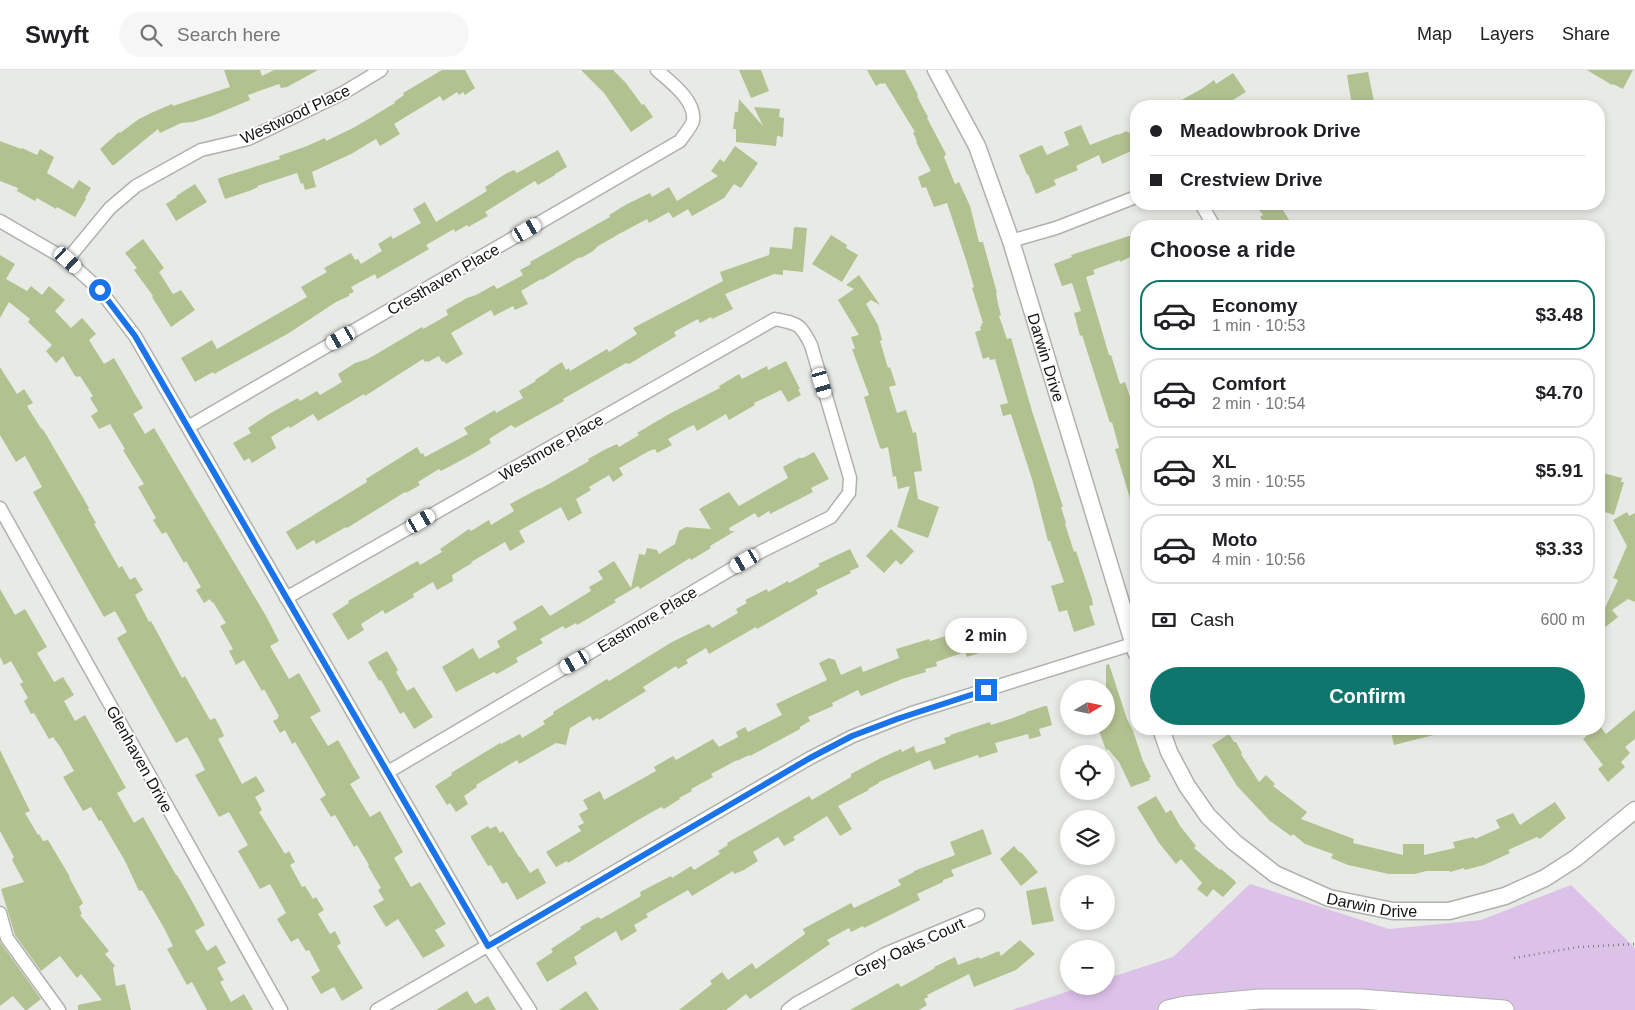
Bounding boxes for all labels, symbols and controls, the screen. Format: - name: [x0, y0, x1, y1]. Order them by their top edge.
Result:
- search box: [119, 12, 469, 57]
- text: Swyft: [25, 21, 89, 48]
- icon: search: [137, 21, 165, 49]
- text: Search here: [177, 24, 281, 45]
- text: Map: [1417, 24, 1452, 44]
- text: Layers: [1480, 24, 1534, 44]
- text: Share: [1562, 24, 1610, 44]
- street label: Westwood Place: [238, 82, 353, 147]
- text: Meadowbrook Drive: [1180, 120, 1361, 141]
- text: Crestview Drive: [1180, 169, 1323, 190]
- car: [510, 216, 543, 244]
- text: Choose a ride: [1150, 237, 1295, 262]
- street label: Cresthaven Place: [384, 240, 502, 318]
- car: [51, 244, 84, 276]
- route start: [89, 279, 111, 301]
- icon: car: [1152, 293, 1197, 338]
- text: Economy: [1212, 295, 1298, 316]
- text: $3.48: [1535, 304, 1583, 325]
- street label: Darwin Drive: [1024, 311, 1067, 404]
- text: 1 min · 10:53: [1212, 317, 1305, 334]
- car: [324, 324, 357, 352]
- car: [810, 367, 833, 399]
- icon: car: [1152, 371, 1197, 416]
- text: Comfort: [1212, 373, 1286, 394]
- text: $4.70: [1535, 382, 1583, 403]
- text: 2 min · 10:54: [1212, 395, 1305, 412]
- street label: Westmore Place: [496, 411, 606, 484]
- icon: car: [1152, 449, 1197, 494]
- text: XL: [1212, 451, 1236, 472]
- text: $5.91: [1535, 460, 1583, 481]
- text: 3 min · 10:55: [1212, 473, 1305, 490]
- car: [404, 507, 437, 535]
- icon: car: [1152, 527, 1197, 572]
- text: Moto: [1212, 529, 1257, 550]
- text: $3.33: [1535, 538, 1583, 559]
- car: [728, 547, 761, 575]
- text: 4 min · 10:56: [1212, 551, 1305, 568]
- street label: Eastmore Place: [594, 583, 700, 656]
- icon: cash: [1150, 606, 1178, 634]
- text: Cash: [1190, 609, 1234, 630]
- text: 600 m: [1541, 611, 1585, 628]
- callout: 2 min: [945, 618, 1027, 652]
- text: 2 min: [965, 627, 1007, 644]
- car: [558, 648, 591, 676]
- button: Confirm: [1150, 667, 1585, 725]
- route end: [975, 679, 997, 701]
- north arrow: [1060, 680, 1115, 735]
- map controls: [1060, 680, 1115, 995]
- street label: Glenhaven Drive: [103, 703, 176, 816]
- button: locate: [1060, 745, 1115, 800]
- button: layers: [1060, 810, 1115, 865]
- button: +: [1060, 875, 1115, 930]
- street label: Darwin Drive: [1325, 890, 1417, 920]
- street label: Grey Oaks Court: [851, 914, 968, 981]
- button: −: [1060, 940, 1115, 995]

